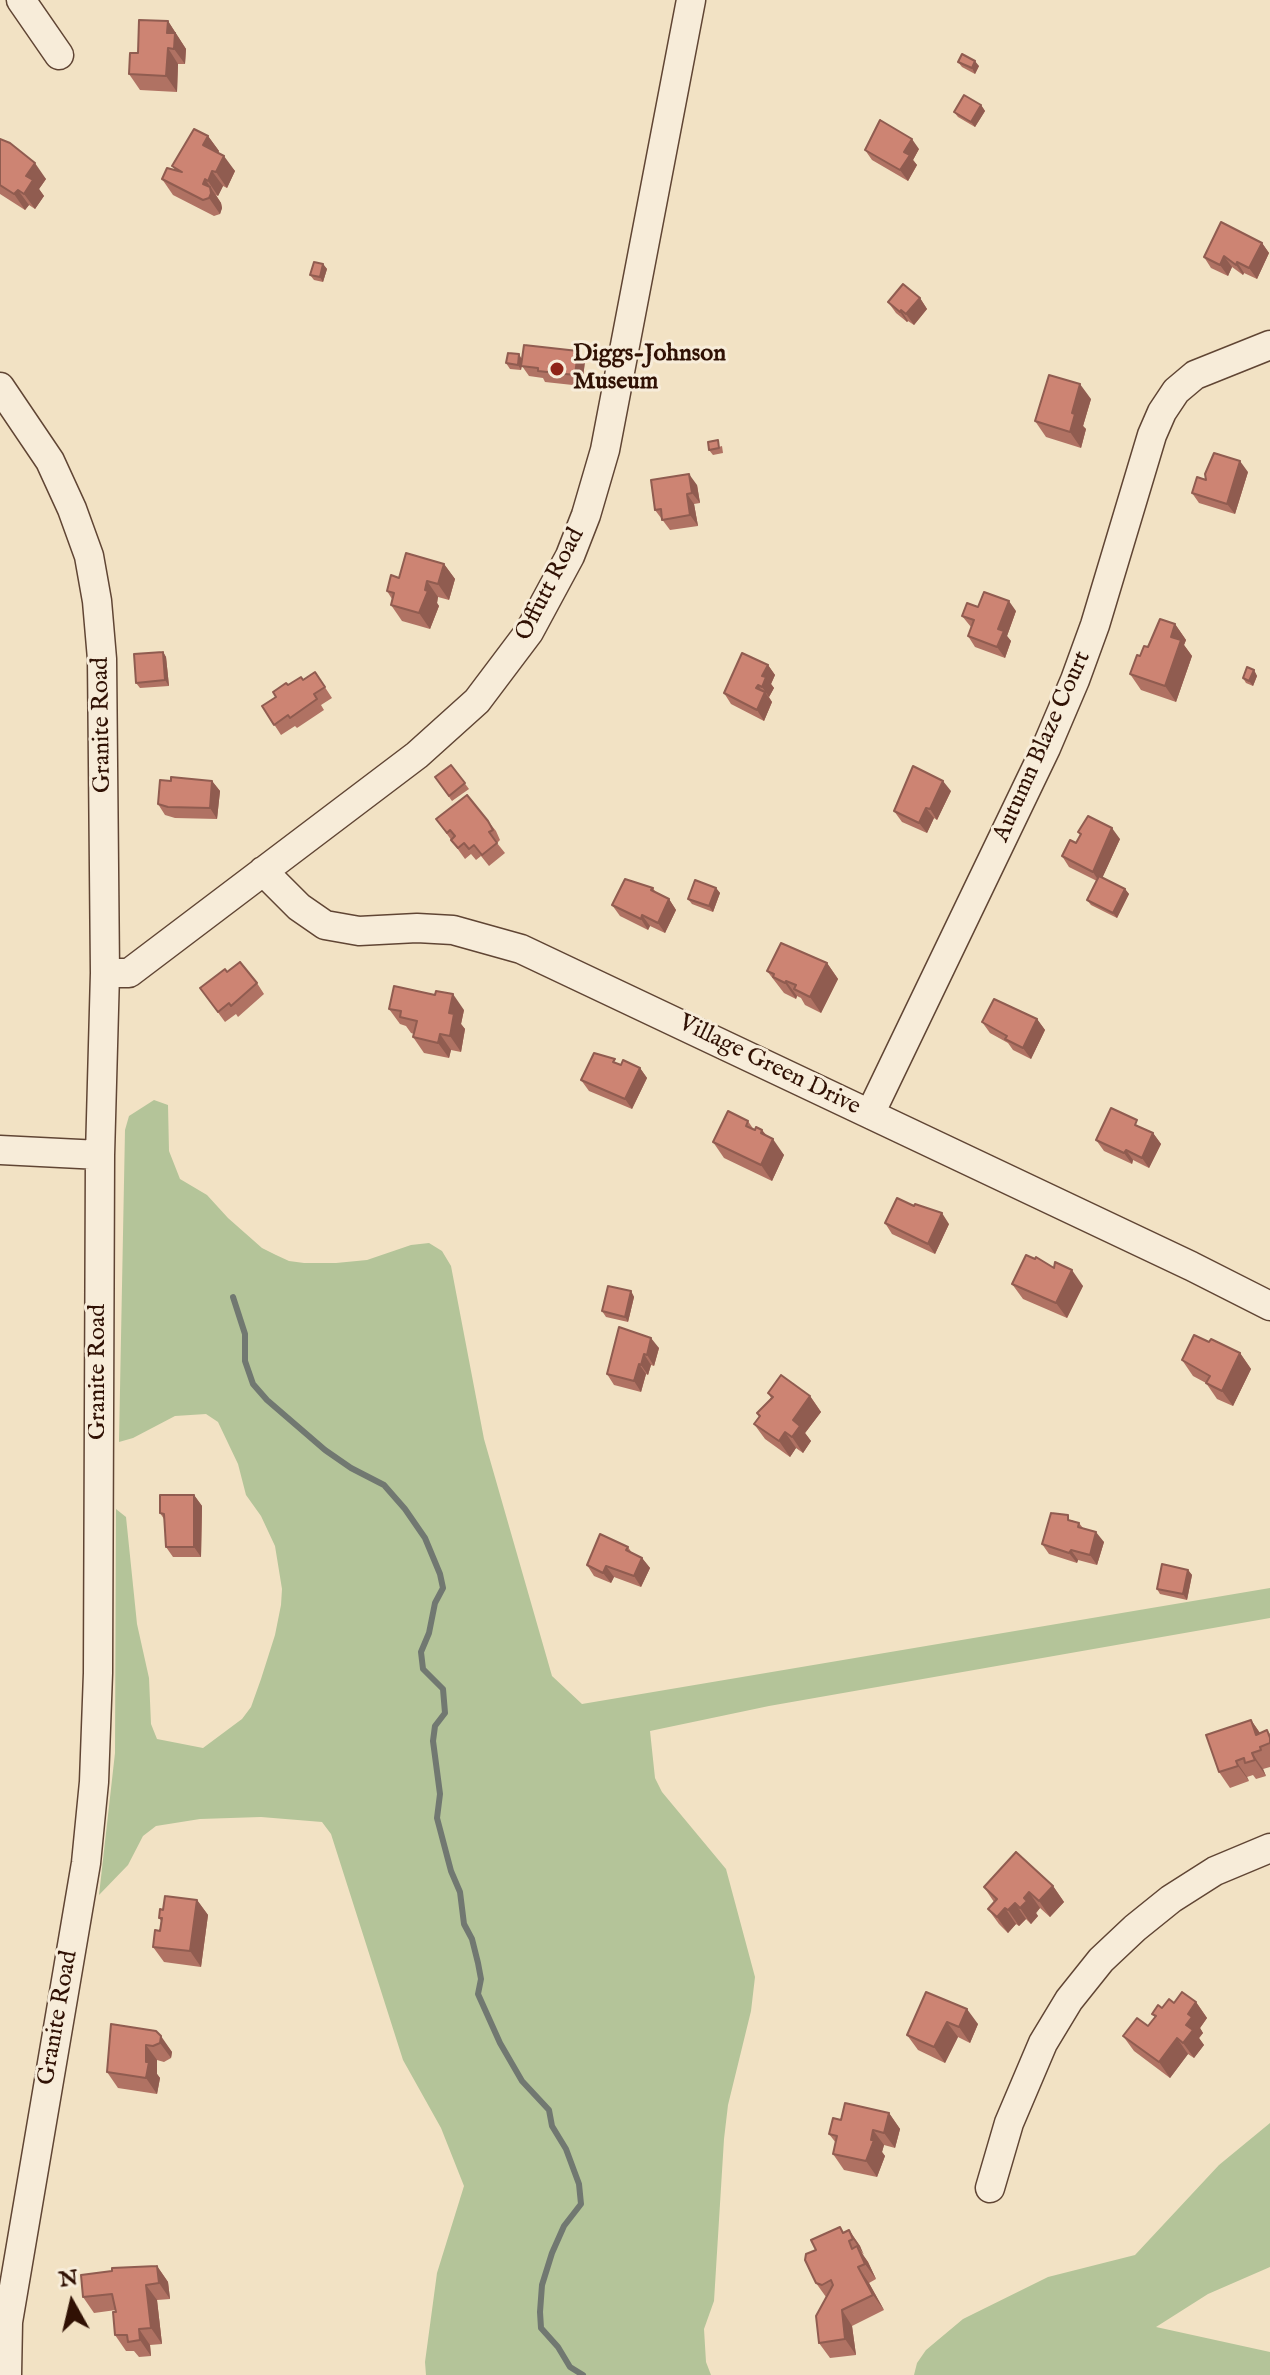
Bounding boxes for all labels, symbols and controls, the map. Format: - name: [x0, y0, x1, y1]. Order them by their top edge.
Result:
- place label: Diggs-Johnson Museum: [573, 341, 726, 397]
- marker: Diggs-Johnson Museum: [548, 360, 566, 378]
- street label: Offutt Road: [510, 524, 592, 646]
- street label: Autumn Blaze Court: [988, 647, 1098, 847]
- street label: Granite Road: [87, 657, 119, 793]
- street label: Village Green Drive: [673, 1009, 865, 1123]
- street label: Granite Road: [85, 1304, 113, 1440]
- street label: Granite Road: [33, 1948, 85, 2088]
- north arrow: [32, 2263, 112, 2343]
- text: N: [57, 2264, 80, 2294]

